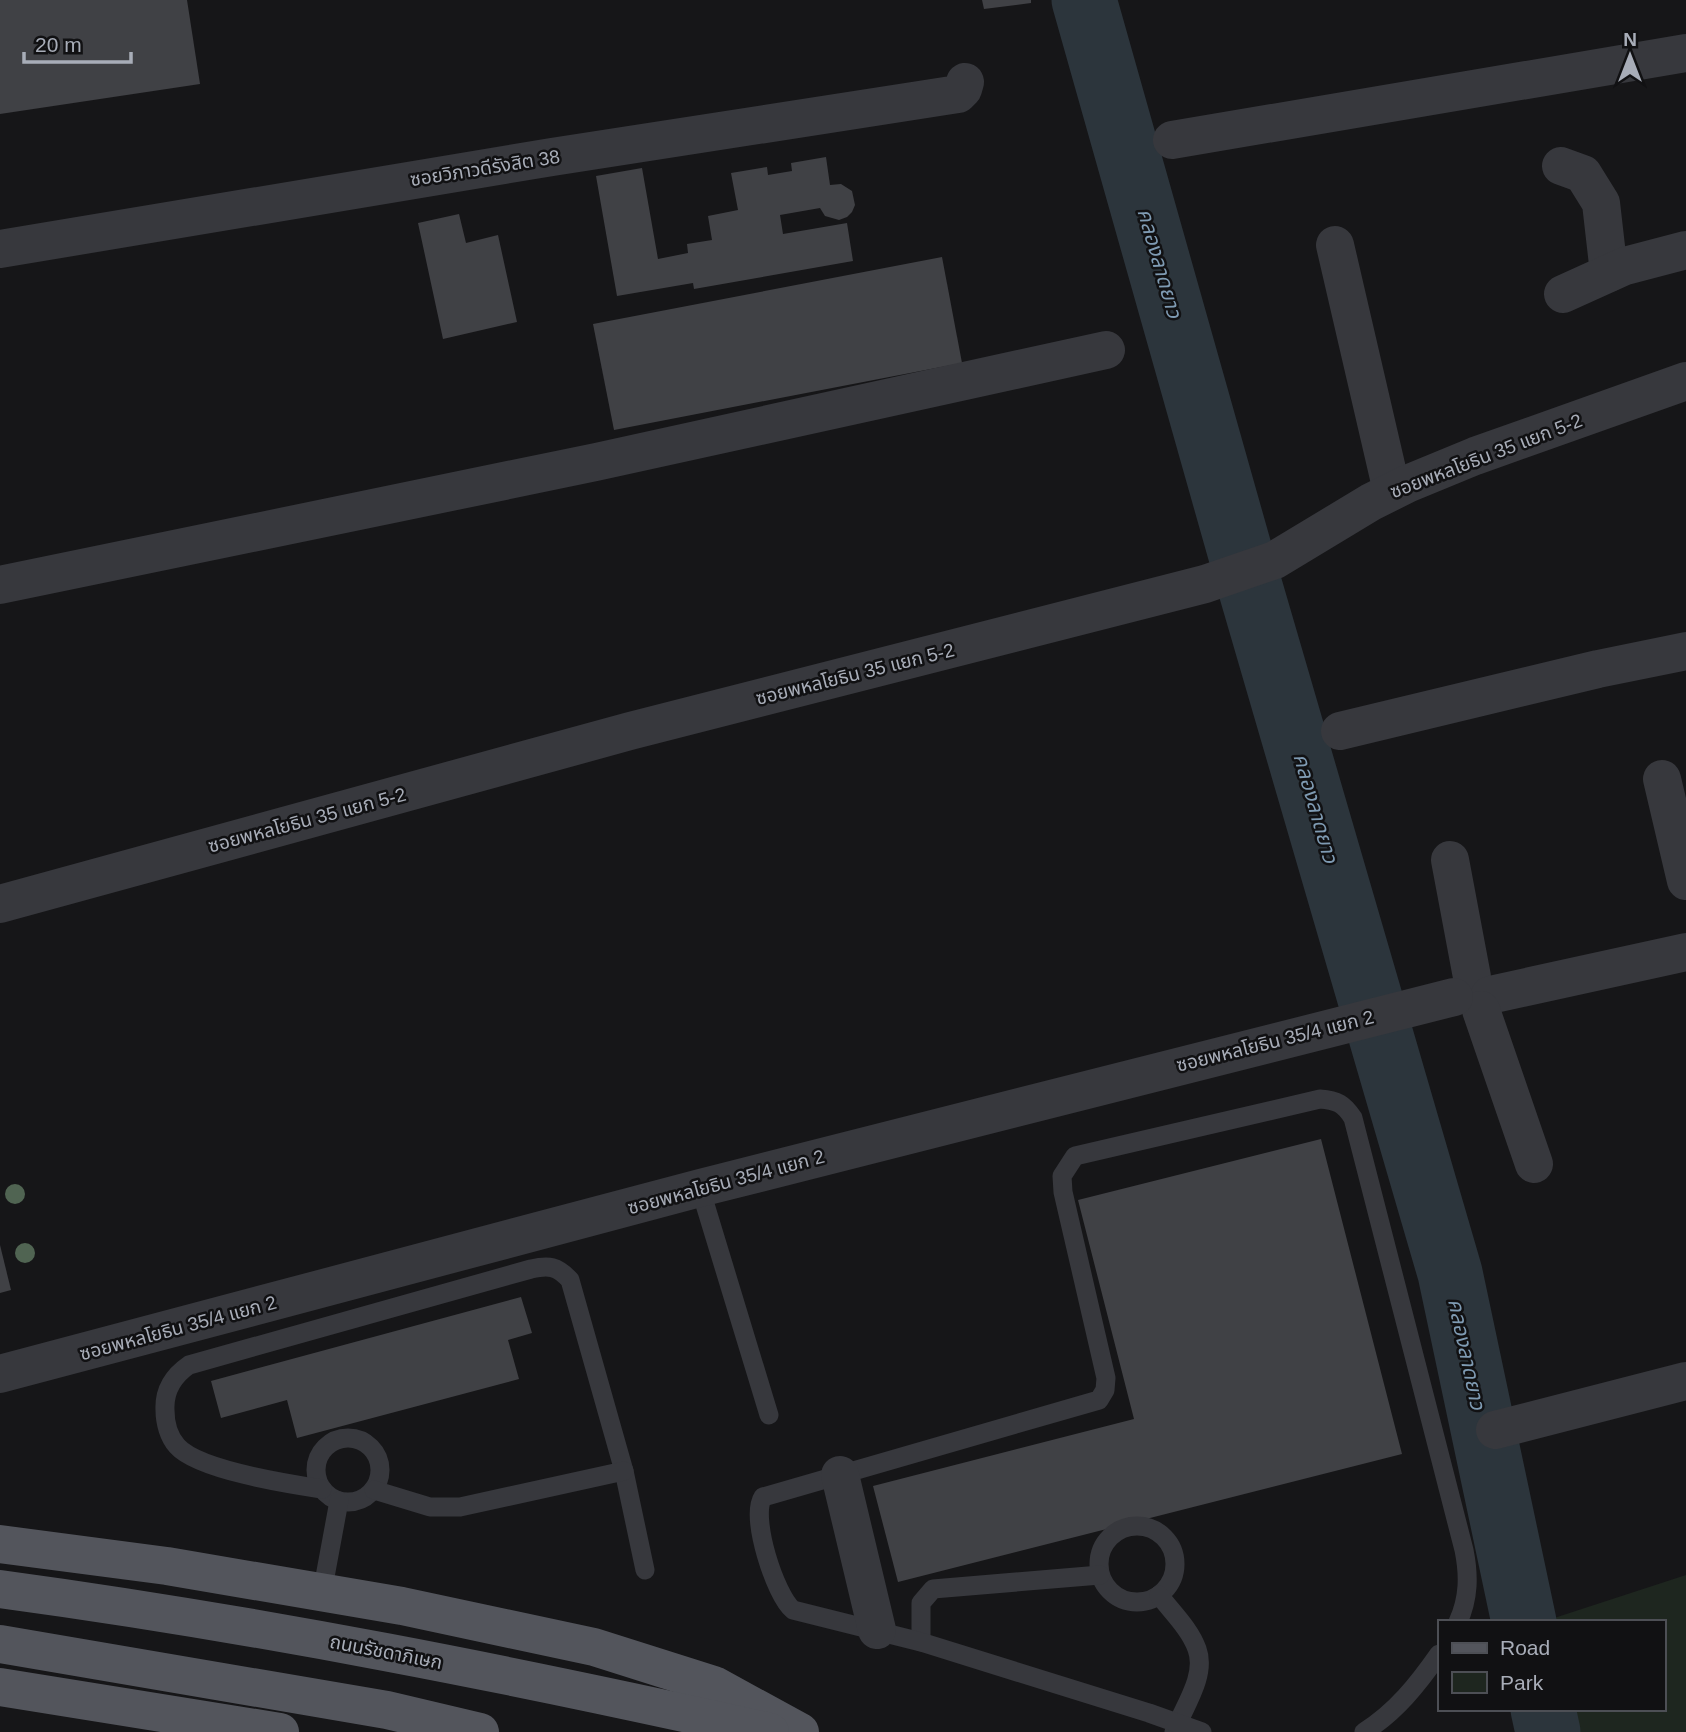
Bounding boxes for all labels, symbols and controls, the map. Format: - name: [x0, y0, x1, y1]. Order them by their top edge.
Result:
- scale bar: [24, 21, 131, 65]
- north arrow: [1595, 21, 1665, 91]
- text: N: [1623, 29, 1637, 50]
- text: 20 m: [35, 33, 82, 56]
- street label: ซอยวิภาวดีรังสิต 38: [409, 146, 561, 190]
- water label: คลองลาดยาว: [1133, 206, 1187, 321]
- street label: ซอยพหลโยธิน 35 แยก 5-2: [1387, 410, 1585, 502]
- street label: ซอยพหลโยธิน 35 แยก 5-2: [754, 639, 956, 709]
- water label: คลองลาดยาว: [1289, 751, 1343, 866]
- street label: ซอยพหลโยธิน 35 แยก 5-2: [206, 783, 408, 857]
- street label: ซอยพหลโยธิน 35/4 แยก 2: [1174, 1006, 1376, 1076]
- street label: ซอยพหลโยธิน 35/4 แยก 2: [625, 1146, 827, 1218]
- street label: ซอยพหลโยธิน 35/4 แยก 2: [77, 1292, 279, 1364]
- water label: คลองลาดยาว: [1444, 1296, 1490, 1412]
- legend: [1438, 1620, 1665, 1711]
- street label: ถนนรัชดาภิเษก: [328, 1631, 444, 1673]
- text: Road: [1500, 1636, 1550, 1659]
- text: Park: [1500, 1671, 1544, 1694]

